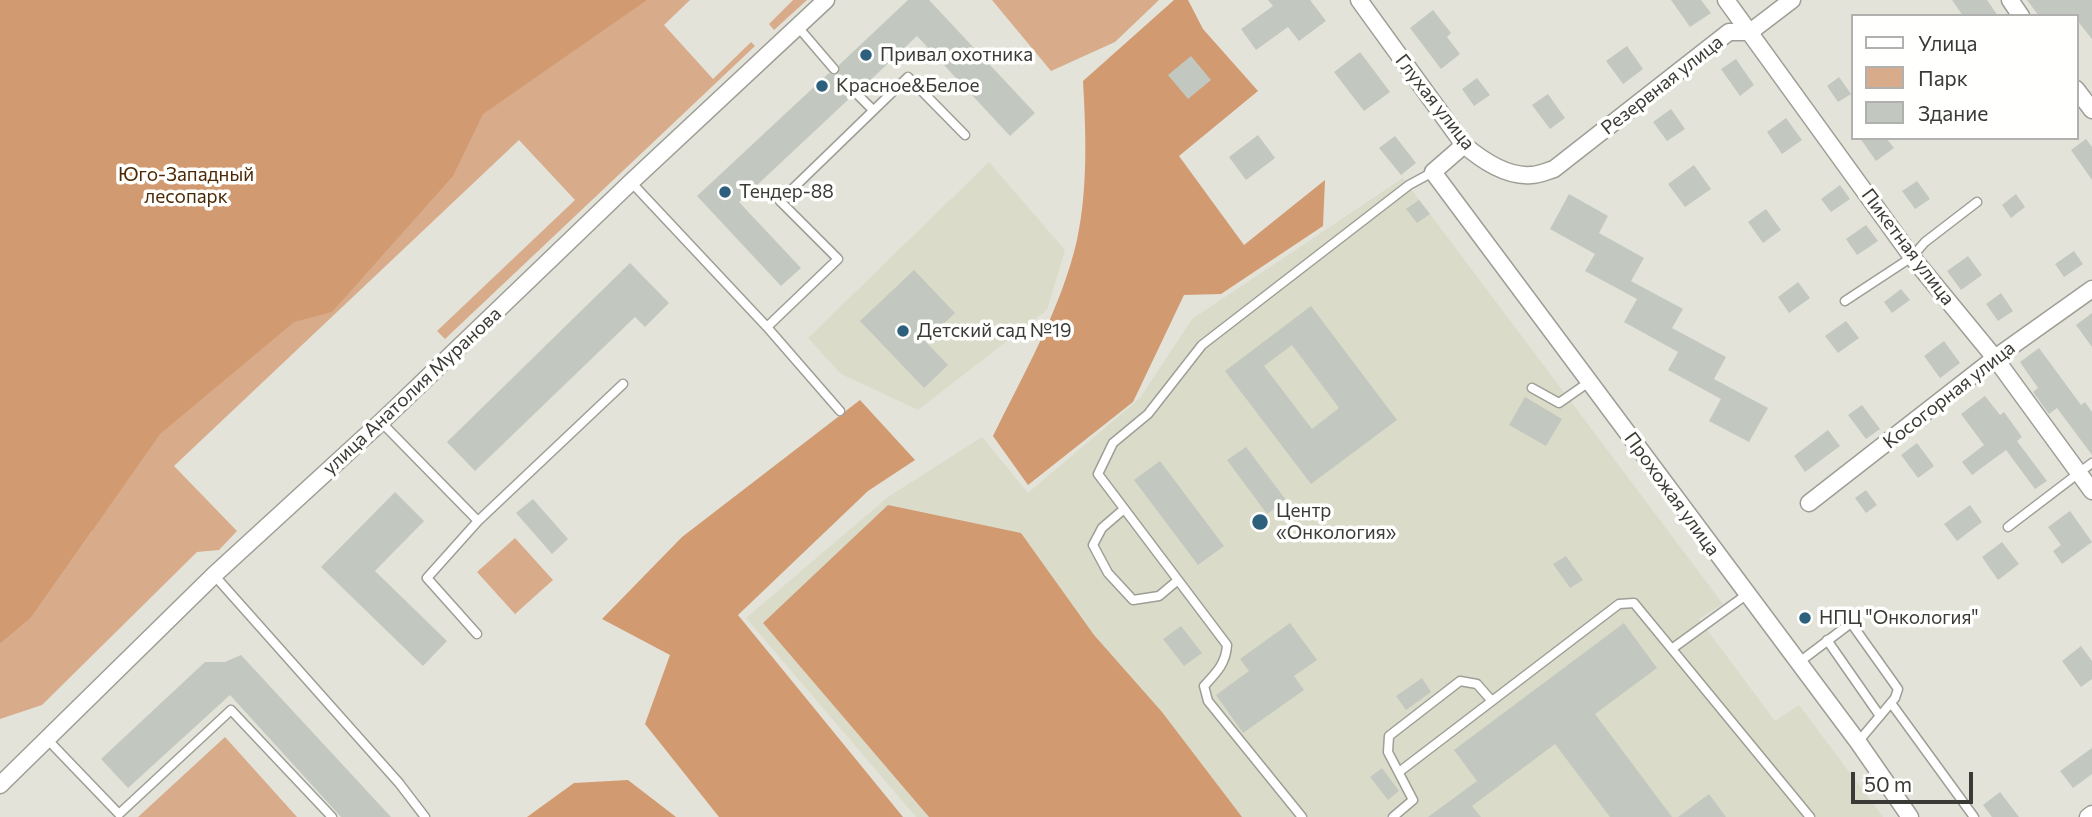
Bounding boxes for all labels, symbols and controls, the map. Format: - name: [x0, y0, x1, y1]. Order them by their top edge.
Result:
- legend: [1850, 14, 2078, 140]
- street label: Резервная улица: [1597, 30, 1727, 140]
- text: Улица: [1918, 30, 1977, 55]
- place label: Привал охотника: [880, 44, 1033, 66]
- marker: Привал охотника: [858, 47, 874, 63]
- street label: Глухая улица: [1391, 50, 1479, 154]
- text: Парк: [1918, 65, 1968, 90]
- place label: Красное&Белое: [836, 75, 980, 97]
- marker: Красное&Белое: [814, 78, 830, 94]
- text: Здание: [1918, 100, 1988, 125]
- park label: Юго-Западный лесопарк: [118, 164, 254, 208]
- place label: Тендер-88: [739, 181, 834, 203]
- marker: Тендер-88: [717, 184, 733, 200]
- street label: Пикетная улица: [1857, 184, 1959, 310]
- street label: улица Анатолия Муранова: [318, 302, 506, 480]
- place label: Детский сад №19: [917, 320, 1072, 342]
- marker: Детский сад №19: [895, 323, 911, 339]
- street label: Косогорная улица: [1879, 336, 2019, 454]
- street label: Прохожая улица: [1619, 428, 1725, 560]
- place label: Центр «Онкология»: [1276, 500, 1396, 544]
- marker: Центр «Онкология»: [1250, 512, 1270, 532]
- place label: НПЦ "Онкология": [1819, 607, 1979, 629]
- marker: НПЦ "Онкология": [1797, 610, 1813, 626]
- scale bar: [1854, 758, 1976, 802]
- text: 50 m: [1864, 771, 1912, 796]

